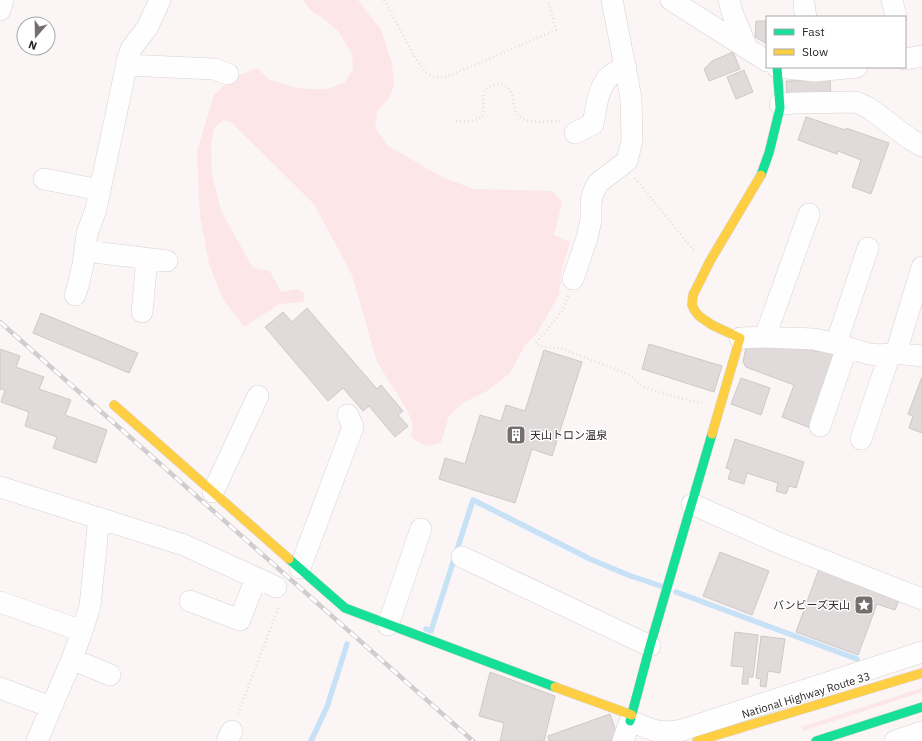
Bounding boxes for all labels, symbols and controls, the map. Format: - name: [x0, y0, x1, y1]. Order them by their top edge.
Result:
- north arrow: [16, 16, 56, 56]
- legend: [766, 16, 906, 68]
- text: Fast: [802, 24, 825, 39]
- text: N: [26, 37, 39, 53]
- text: Slow: [802, 44, 828, 59]
- building icon: 天山トロン温泉: [505, 424, 527, 446]
- place label: 天山トロン温泉: [530, 428, 608, 442]
- place icon: バンビーズ天山: [853, 594, 875, 616]
- place label: バンビーズ天山: [773, 598, 850, 612]
- street label: National Highway Route 33: [740, 669, 872, 721]

